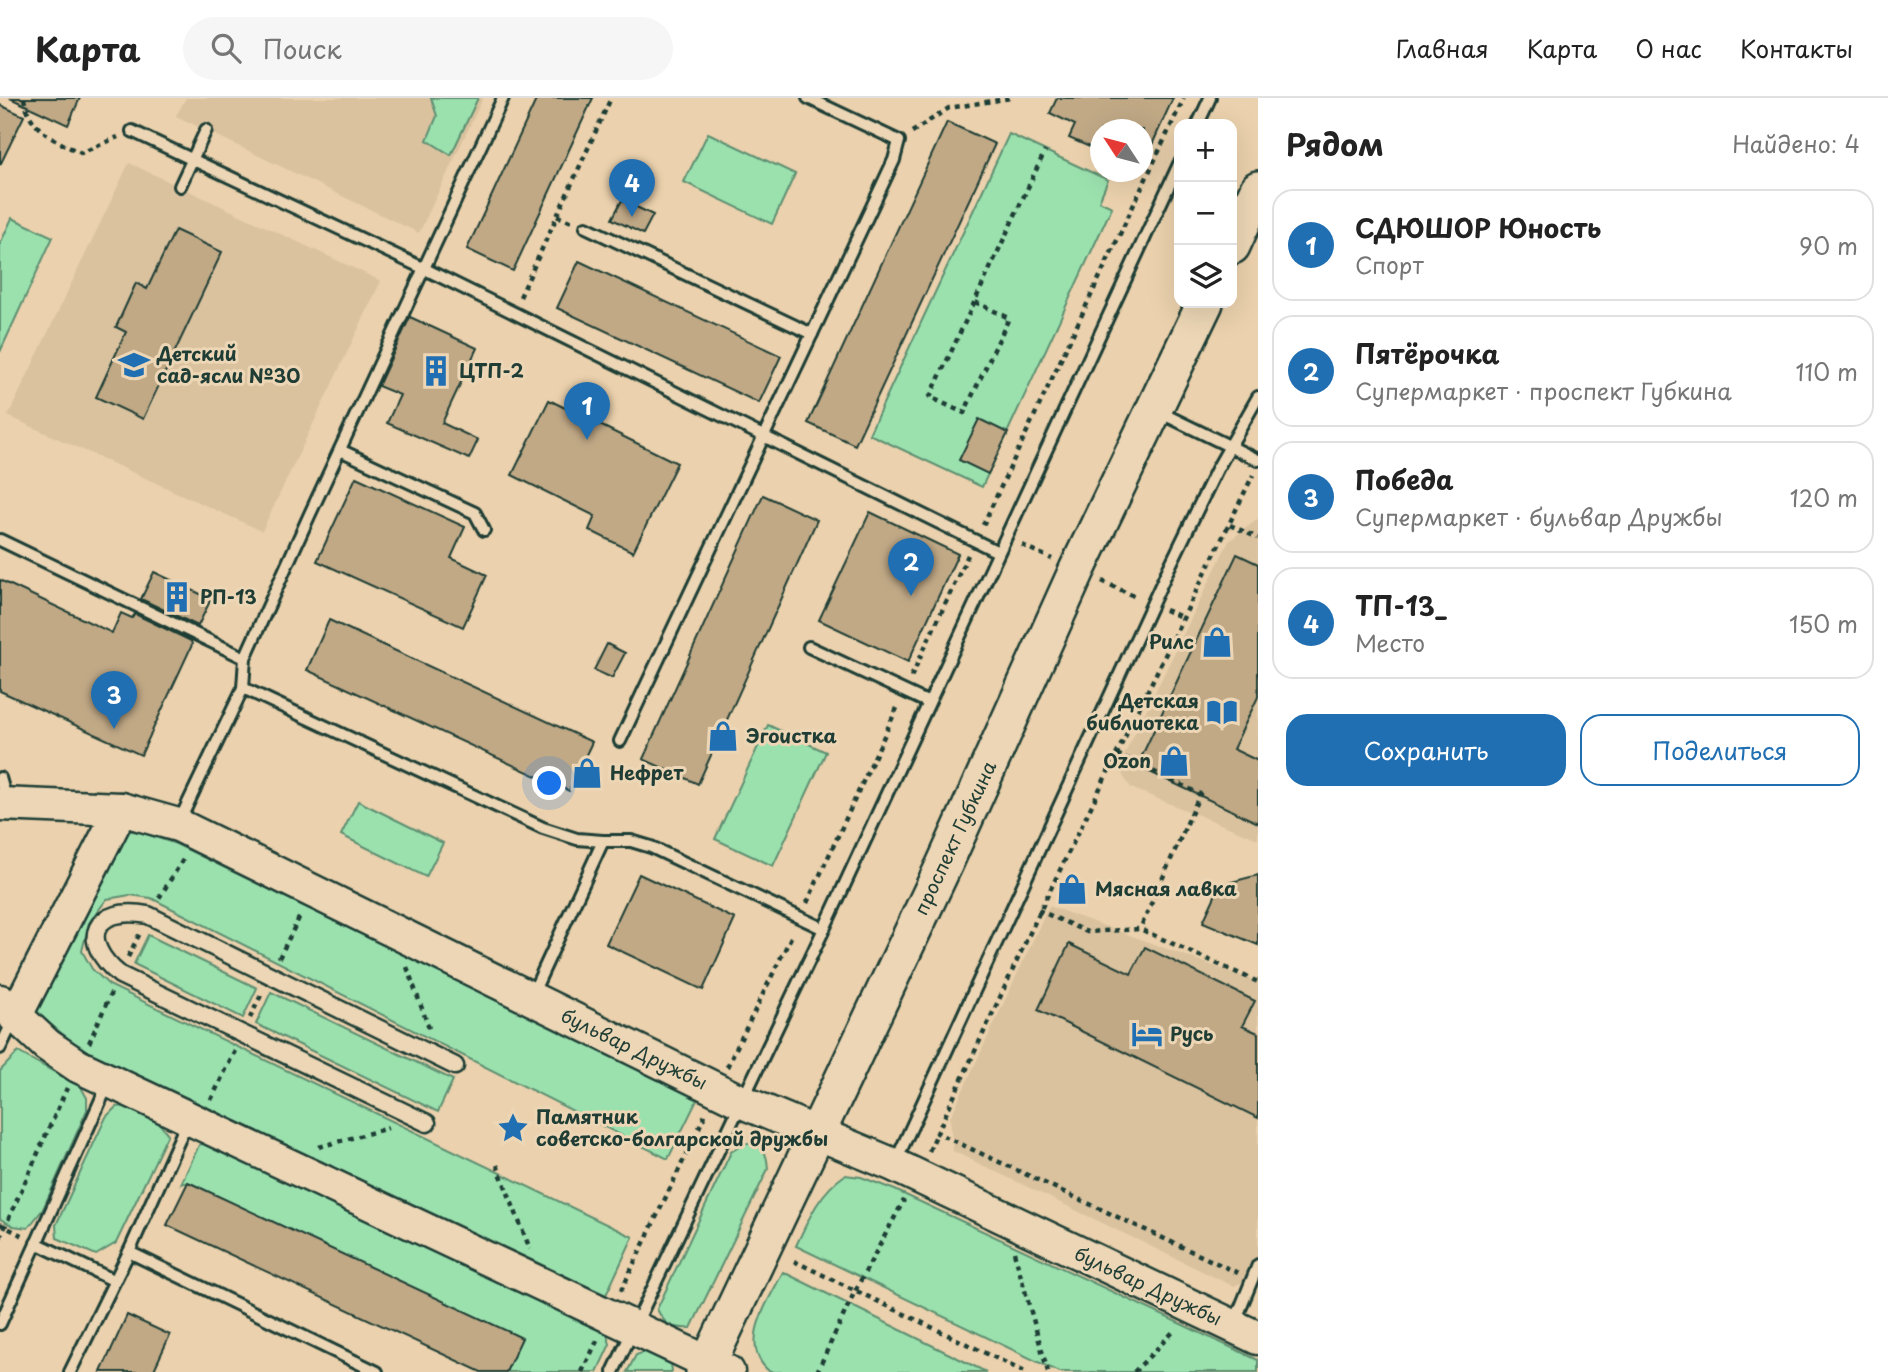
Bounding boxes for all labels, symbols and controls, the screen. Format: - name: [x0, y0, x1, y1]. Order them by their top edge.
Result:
- search box: [183, 17, 673, 80]
- text: Карта: [35, 23, 141, 73]
- icon: search: [207, 29, 245, 67]
- text: Поиск: [263, 29, 342, 68]
- text: Главная: [1396, 30, 1489, 66]
- text: Карта: [1527, 30, 1597, 66]
- text: О нас: [1635, 30, 1702, 66]
- text: Контакты: [1740, 30, 1853, 66]
- north arrow: [1090, 119, 1153, 182]
- map controls: [1174, 119, 1237, 308]
- button: +: [1174, 119, 1237, 182]
- text: Рядом: [1286, 121, 1384, 166]
- text: Найдено: 4: [1732, 126, 1860, 161]
- pin: 4: [609, 159, 655, 217]
- button: −: [1174, 182, 1237, 245]
- text: СДЮШОР Юность: [1355, 208, 1601, 247]
- text: 1: [1306, 228, 1317, 263]
- text: 90 m: [1799, 228, 1858, 263]
- button: layers: [1174, 245, 1237, 308]
- text: Спорт: [1355, 247, 1424, 282]
- text: Пятёрочка: [1355, 334, 1500, 373]
- place label: Детский сад-ясли №30: [156, 339, 300, 389]
- school or university icon: Детский сад-ясли №30: [117, 348, 151, 382]
- building icon: ЦТП-2: [419, 354, 453, 388]
- text: 2: [1303, 354, 1319, 389]
- text: 110 m: [1796, 354, 1858, 389]
- place label: ЦТП-2: [459, 356, 524, 384]
- text: Супермаркет · проспект Губкина: [1355, 373, 1732, 408]
- pin: 1: [564, 382, 610, 440]
- text: Победа: [1355, 460, 1454, 499]
- text: 3: [1303, 480, 1319, 515]
- text: 120 m: [1790, 480, 1858, 515]
- text: Супермаркет · бульвар Дружбы: [1355, 499, 1722, 534]
- pin: 2: [888, 538, 934, 596]
- building icon: РП-13: [160, 580, 194, 614]
- place label: РП-13: [200, 582, 257, 610]
- text: ТП-13_: [1355, 586, 1448, 625]
- text: 4: [1303, 606, 1319, 641]
- text: 150 m: [1789, 606, 1858, 641]
- shop icon: Рилс: [1200, 625, 1234, 659]
- text: Место: [1355, 625, 1425, 660]
- place label: Рилс: [1149, 627, 1194, 655]
- pin: 3: [91, 671, 137, 729]
- place label: Детская библиотека: [1086, 686, 1199, 736]
- library icon: Детская библиотека: [1205, 695, 1239, 729]
- button: Сохранить: [1286, 714, 1566, 786]
- button: Поделиться: [1580, 714, 1860, 786]
- shop icon: Эгоистка: [706, 719, 740, 753]
- place label: Эгоистка: [746, 721, 837, 749]
- shop icon: Ozon: [1157, 744, 1191, 778]
- place label: Ozon: [1103, 746, 1151, 774]
- shop icon: Нефрет: [570, 756, 604, 790]
- street label: проспект Губкина: [906, 756, 1002, 919]
- place label: Нефрет: [610, 758, 684, 786]
- your location: [532, 766, 566, 800]
- shop icon: Мясная лавка: [1055, 872, 1089, 906]
- place label: Мясная лавка: [1095, 874, 1237, 902]
- street label: бульвар Дружбы: [557, 1001, 712, 1096]
- hotel icon: Русь: [1130, 1017, 1164, 1051]
- place label: Русь: [1170, 1019, 1213, 1047]
- place label: Памятник советско-болгарской дружбы: [536, 1102, 828, 1152]
- place icon: Памятник советско-болгарской дружбы: [496, 1111, 530, 1145]
- street label: бульвар Дружбы: [1070, 1239, 1227, 1332]

